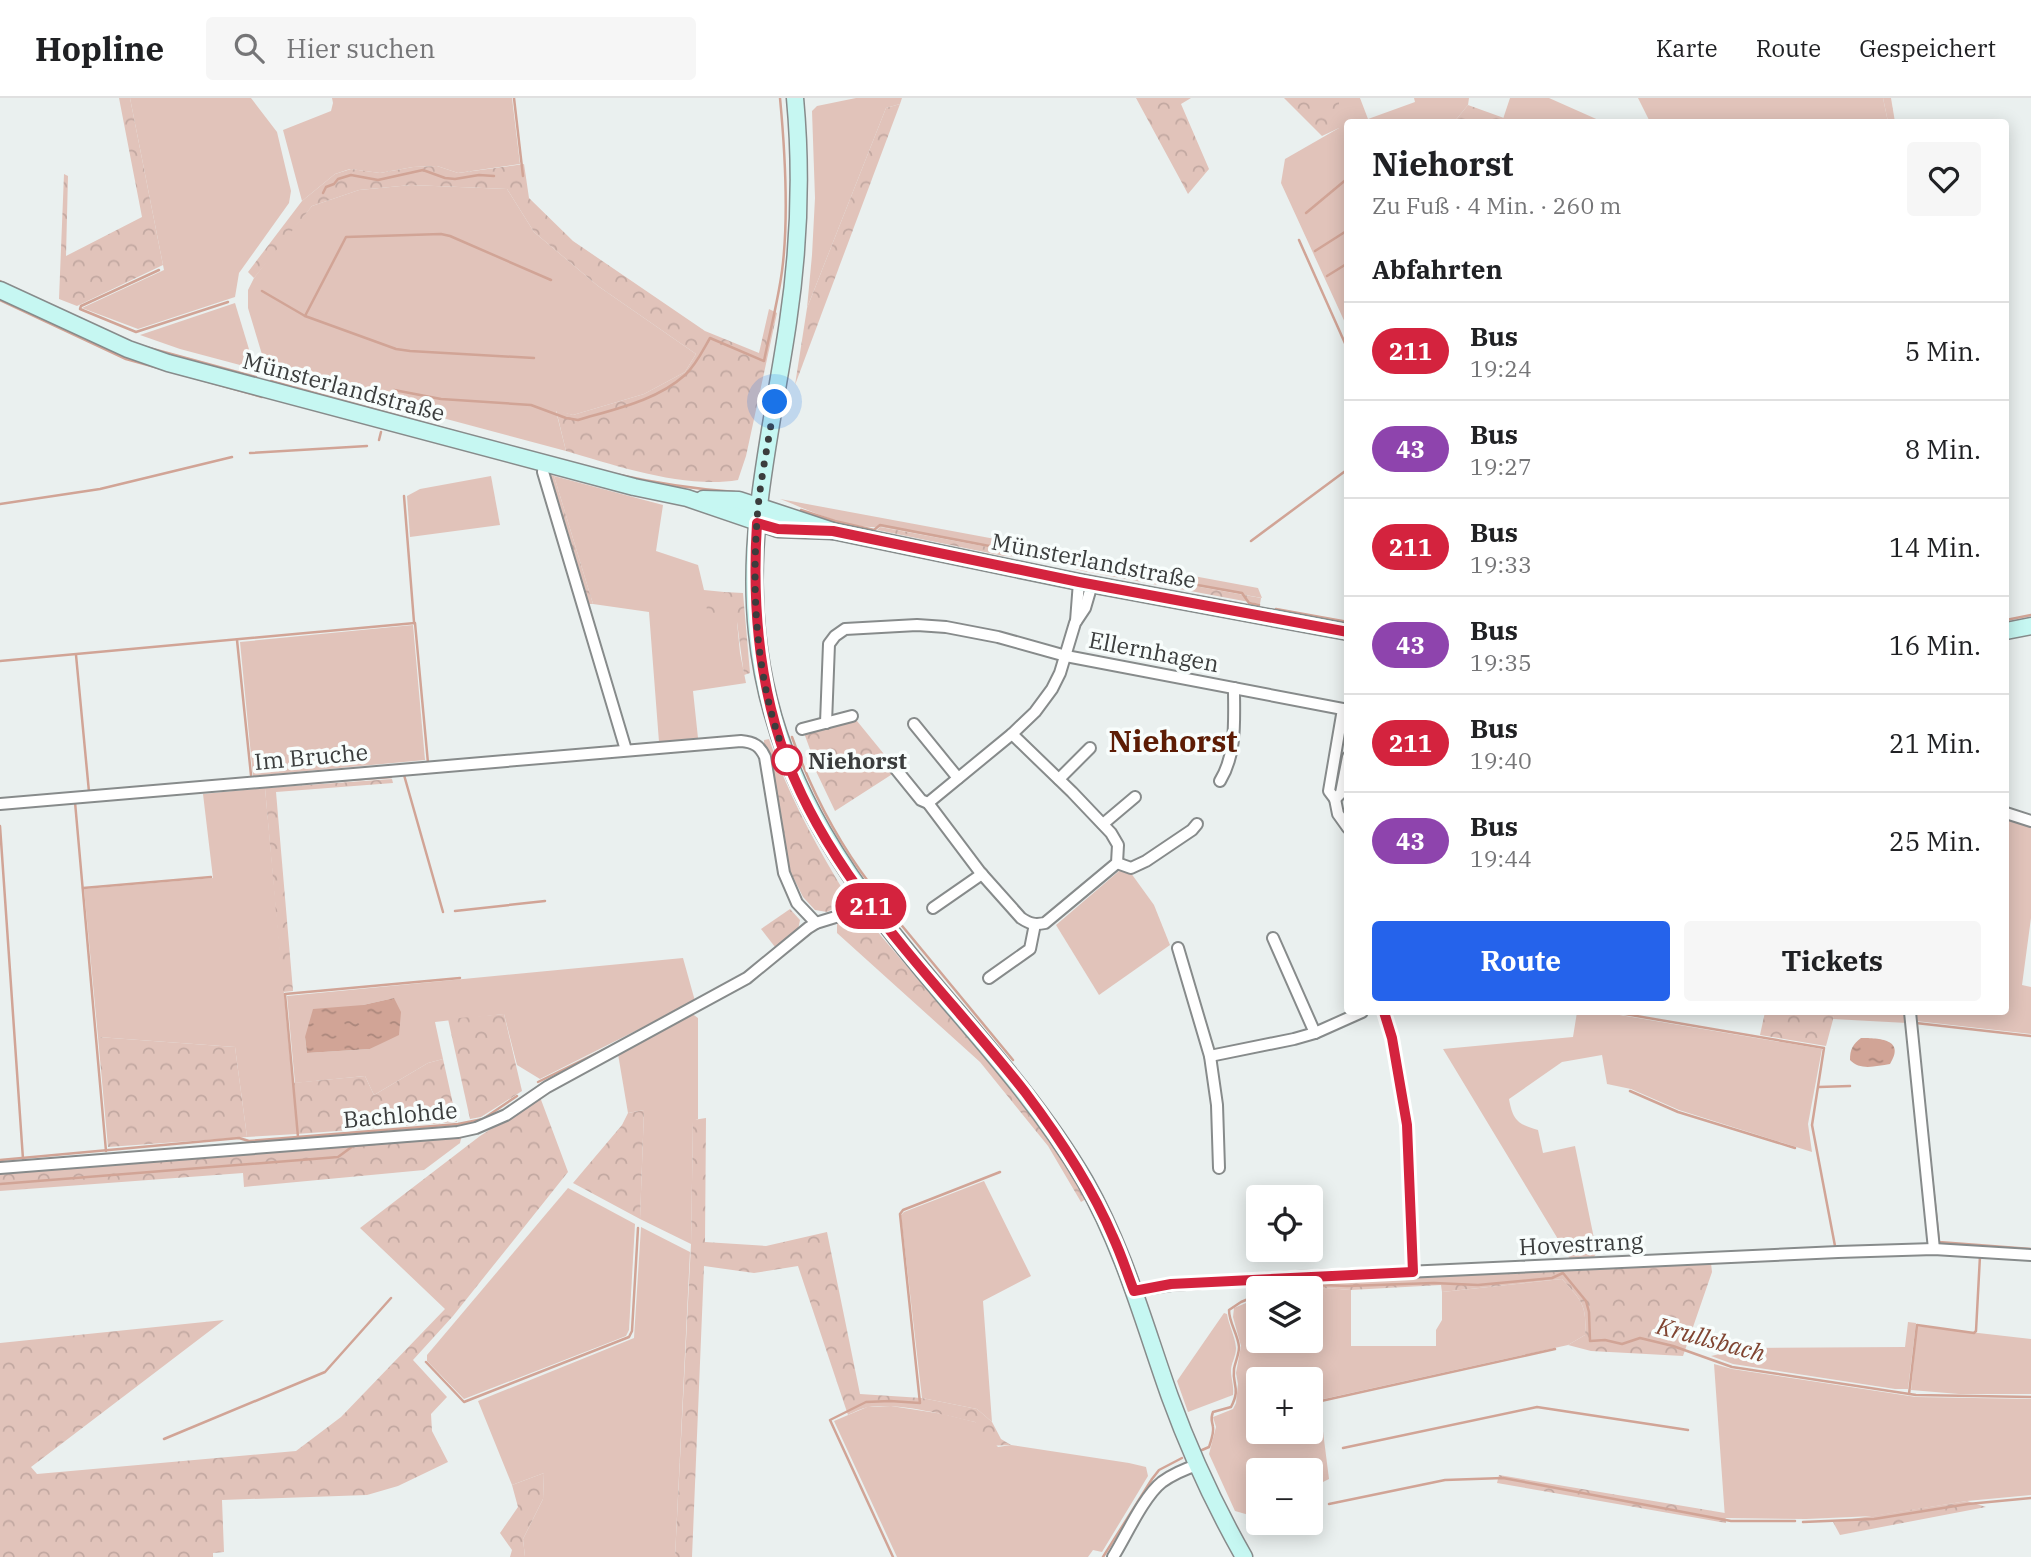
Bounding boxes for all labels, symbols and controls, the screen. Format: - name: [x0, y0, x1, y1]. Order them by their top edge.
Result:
- search box: [206, 17, 696, 80]
- text: Hopline: [35, 27, 164, 70]
- icon: search: [230, 29, 268, 67]
- text: Hier suchen: [286, 31, 435, 65]
- text: Karte: [1656, 32, 1718, 64]
- text: Route: [1756, 32, 1821, 64]
- text: Gespeichert: [1859, 32, 1996, 64]
- text: Niehorst: [1372, 142, 1514, 185]
- button: heart: [1907, 142, 1981, 216]
- text: Zu Fuß · 4 Min. · 260 m: [1372, 190, 1621, 220]
- text: Abfahrten: [1372, 252, 1503, 286]
- text: Bus: [1470, 319, 1518, 353]
- text: 5 Min.: [1905, 334, 1981, 368]
- text: 211: [1389, 335, 1432, 367]
- street label: Münsterlandstraße: [240, 345, 448, 427]
- text: 19:24: [1470, 353, 1532, 383]
- your location: [757, 384, 792, 419]
- text: Bus: [1470, 417, 1518, 451]
- text: 8 Min.: [1905, 432, 1981, 466]
- text: 43: [1396, 433, 1425, 465]
- text: 19:27: [1470, 451, 1532, 481]
- text: Bus: [1470, 515, 1518, 549]
- street label: Münsterlandstraße: [989, 525, 1199, 595]
- text: 14 Min.: [1889, 530, 1981, 564]
- text: 211: [1389, 531, 1432, 563]
- text: 19:33: [1470, 549, 1532, 579]
- text: Bus: [1470, 613, 1518, 647]
- street label: Ellernhagen: [1086, 624, 1222, 678]
- text: 16 Min.: [1889, 628, 1981, 662]
- text: 43: [1396, 629, 1425, 661]
- text: 19:35: [1470, 647, 1532, 677]
- text: Bus: [1470, 711, 1518, 745]
- district label: Niehorst: [1109, 721, 1237, 760]
- text: 21 Min.: [1889, 726, 1981, 760]
- text: 211: [1389, 727, 1432, 759]
- street label: Im Bruche: [253, 736, 369, 776]
- marker: Niehorst: [772, 745, 802, 775]
- place label: Niehorst: [808, 745, 907, 775]
- text: 19:40: [1470, 745, 1532, 775]
- text: Bus: [1470, 809, 1518, 843]
- text: 25 Min.: [1889, 824, 1981, 858]
- text: 43: [1396, 825, 1425, 857]
- text: 19:44: [1470, 843, 1532, 873]
- line badge: 211: [831, 883, 911, 929]
- text: 211: [849, 890, 893, 922]
- button: Route: [1372, 921, 1670, 1001]
- button: Tickets: [1684, 921, 1981, 1001]
- street label: Bachlohde: [342, 1094, 458, 1134]
- map controls: [1246, 1185, 1323, 1535]
- button: locate: [1246, 1185, 1323, 1262]
- street label: Hovestrang: [1518, 1225, 1644, 1261]
- button: layers: [1246, 1276, 1323, 1353]
- water label: Krullsbach: [1652, 1309, 1769, 1369]
- button: +: [1246, 1367, 1323, 1444]
- button: −: [1246, 1458, 1323, 1535]

